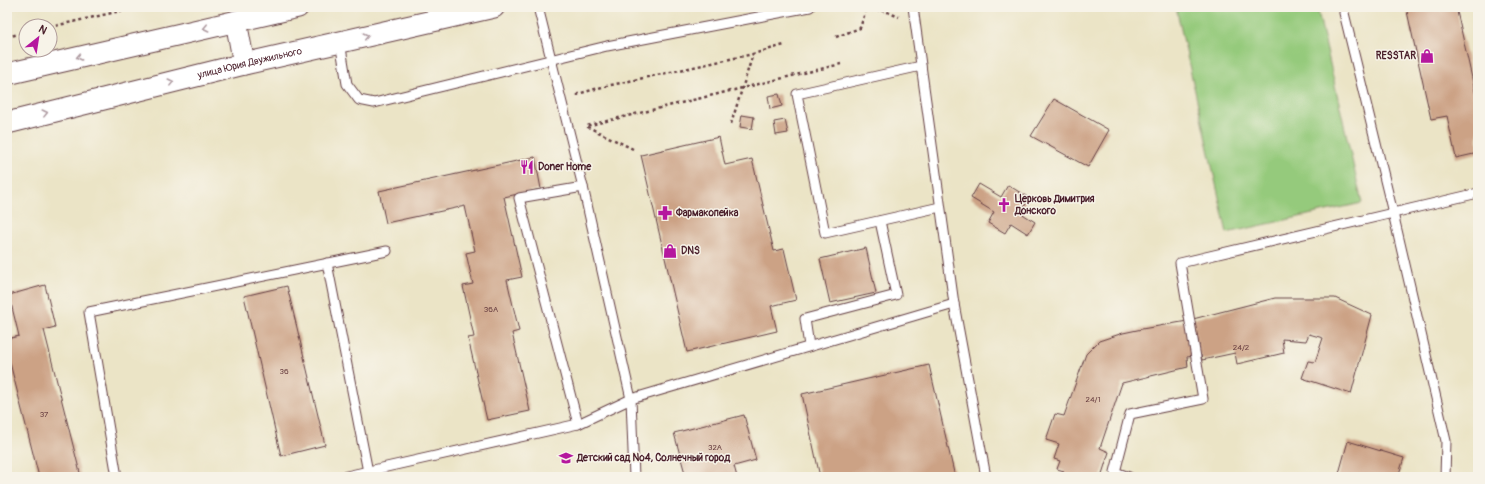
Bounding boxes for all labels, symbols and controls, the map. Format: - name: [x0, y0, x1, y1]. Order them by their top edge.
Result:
- north arrow: [18, 18, 58, 58]
- text: N: [36, 22, 50, 38]
- one-way arrow: [203, 24, 209, 32]
- one-way arrow: [363, 33, 369, 41]
- street label: улица Юрия Двужильного: [195, 45, 304, 82]
- shop icon: RESSTAR: [1419, 48, 1435, 64]
- place label: RESSTAR: [1376, 50, 1416, 62]
- one-way arrow: [76, 53, 82, 61]
- one-way arrow: [167, 78, 174, 87]
- one-way arrow: [42, 110, 48, 118]
- restaurant icon: Doner Home: [519, 159, 535, 175]
- place label: Doner Home: [538, 161, 592, 173]
- place label: Церковь Димитрия Донского: [1014, 193, 1095, 217]
- church icon: Церковь Димитрия Донского: [996, 197, 1012, 213]
- pharmacy icon: Фармакопейка: [657, 205, 673, 221]
- place label: Фармакопейка: [675, 207, 739, 219]
- shop icon: DNS: [662, 243, 678, 259]
- place label: DNS: [681, 245, 700, 257]
- house number: 36А: [484, 305, 498, 314]
- house number: 24/2: [1233, 343, 1250, 352]
- house number: 36: [279, 367, 289, 376]
- house number: 24/1: [1085, 395, 1101, 404]
- house number: 37: [40, 410, 49, 419]
- house number: 32А: [708, 443, 722, 452]
- school or university icon: Детский сад №4, Солнечный город: [558, 450, 574, 466]
- place label: Детский сад №4, Солнечный город: [576, 452, 731, 464]

